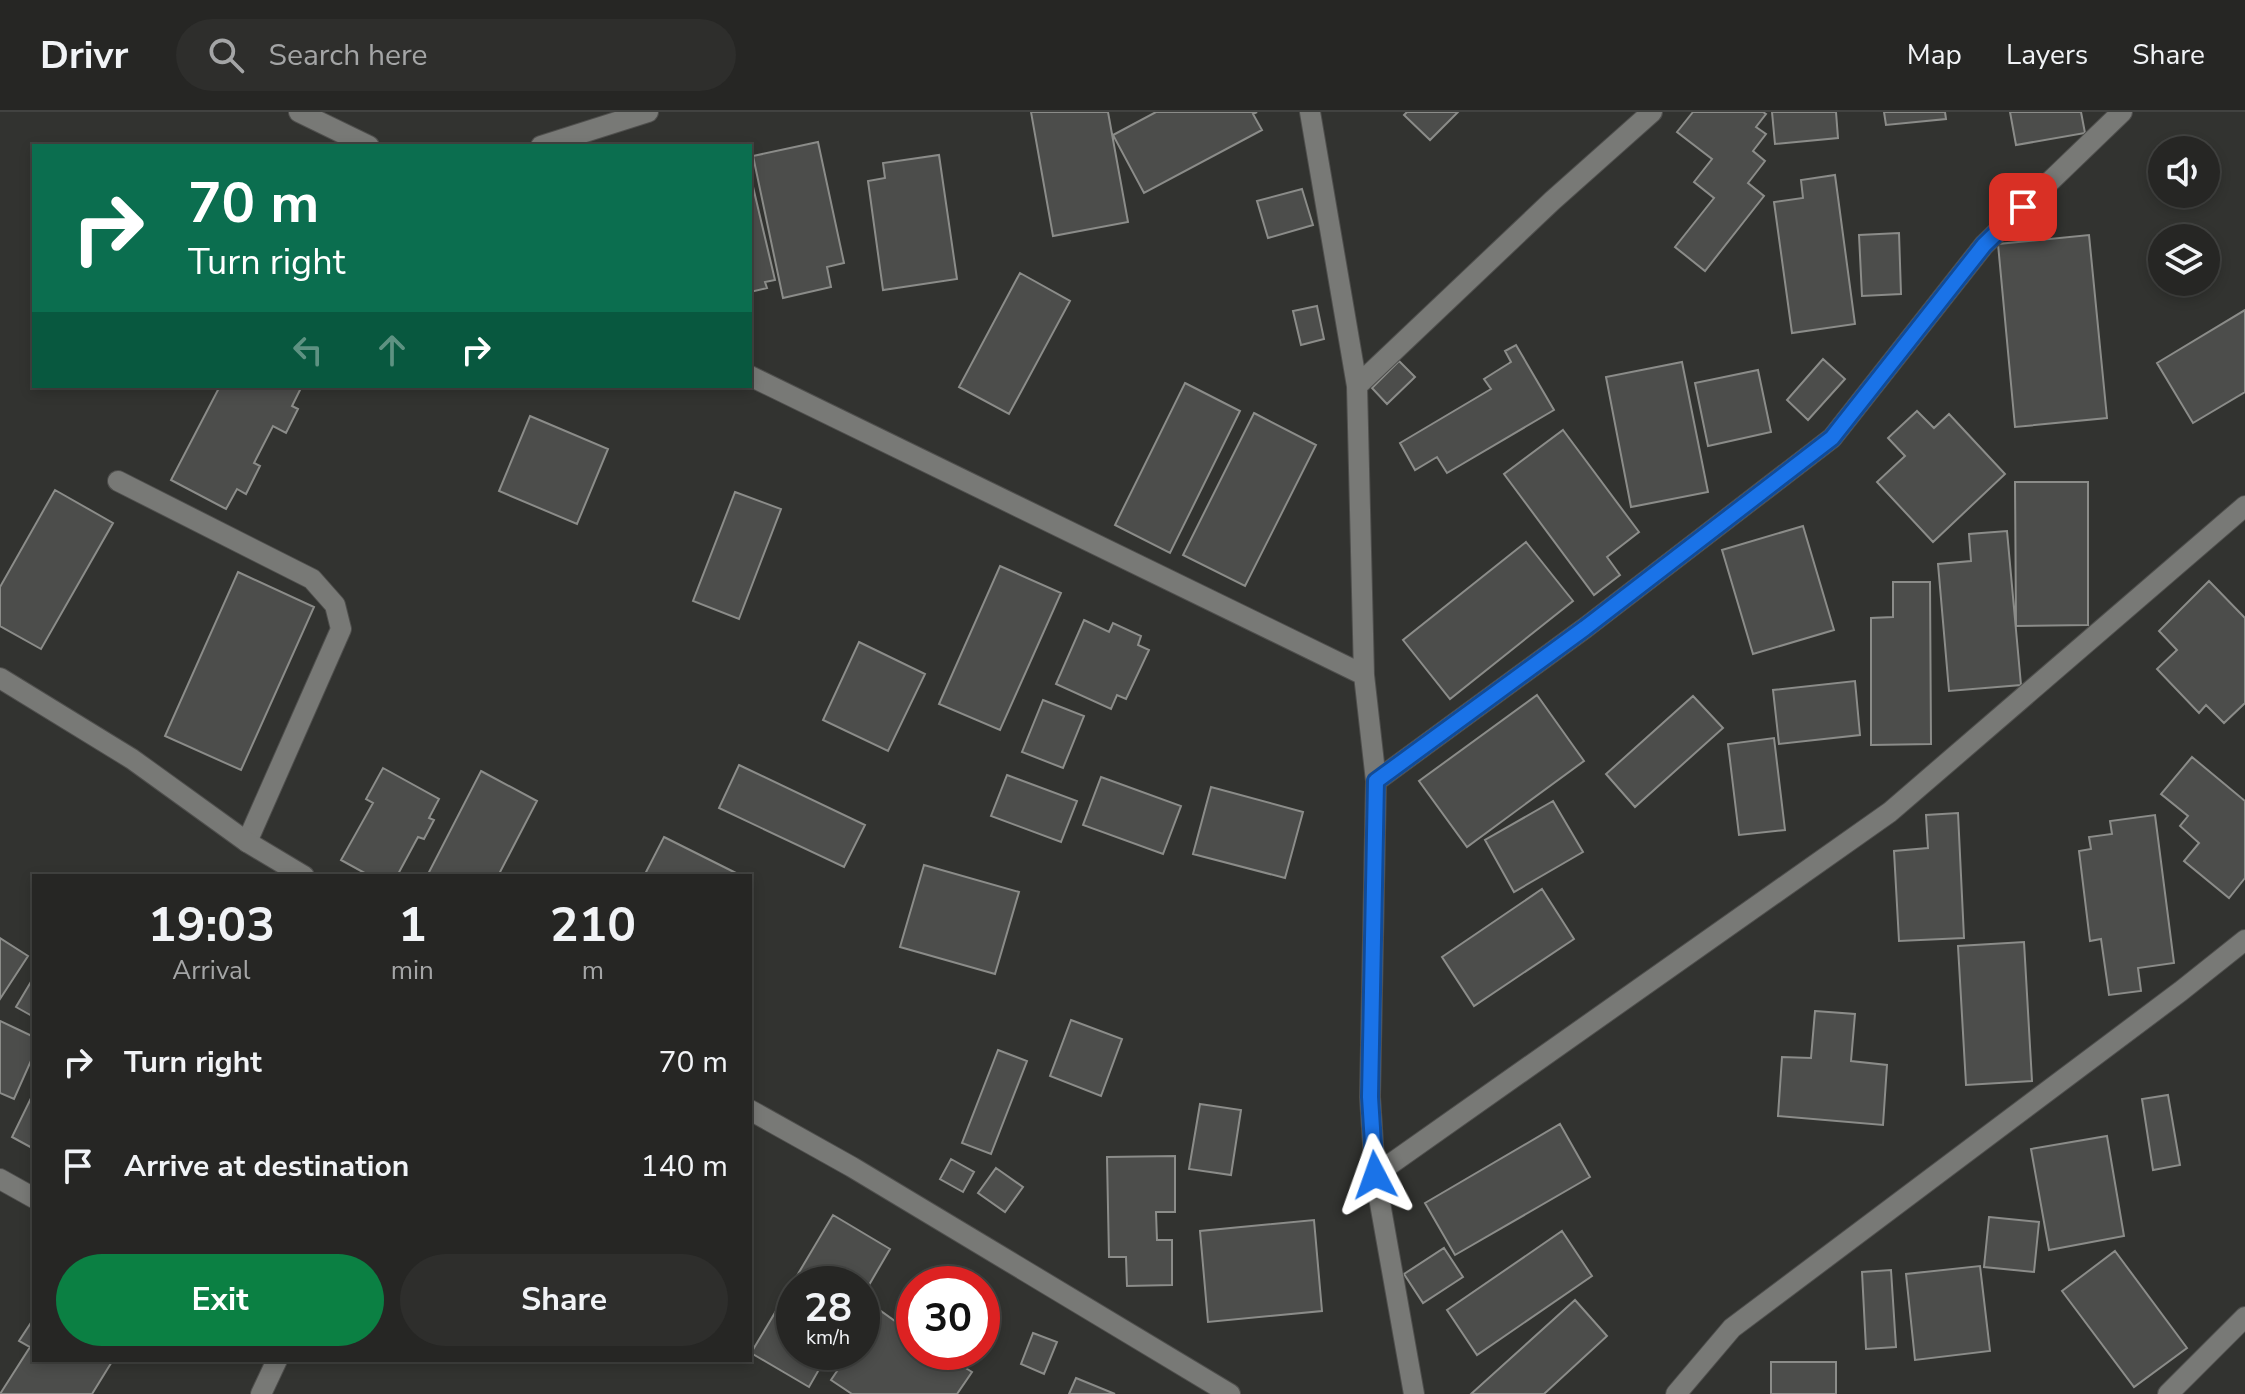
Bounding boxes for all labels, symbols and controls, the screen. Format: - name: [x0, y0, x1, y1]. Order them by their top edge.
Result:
- search box: [176, 19, 736, 91]
- text: Drivr: [40, 30, 128, 81]
- icon: search: [204, 33, 248, 77]
- text: Search here: [268, 35, 427, 76]
- text: Map: [1907, 36, 1962, 74]
- text: Layers: [2006, 36, 2088, 74]
- text: Share: [2132, 36, 2205, 74]
- map controls: [2148, 136, 2220, 296]
- button: sound: [2148, 136, 2220, 208]
- text: 70 m: [188, 165, 319, 242]
- pin: [1989, 173, 2057, 241]
- icon: right: [56, 176, 160, 280]
- icon: arrive: [2001, 185, 2045, 229]
- button: layers: [2148, 224, 2220, 296]
- text: Turn right: [188, 238, 345, 287]
- icon: left: [286, 328, 330, 372]
- icon: ahead: [370, 328, 414, 372]
- icon: right: [454, 328, 498, 372]
- text: 19:03: [148, 892, 275, 958]
- text: 1: [398, 892, 427, 958]
- text: 210: [550, 892, 636, 958]
- text: Arrival: [172, 953, 251, 988]
- text: min: [391, 953, 434, 988]
- text: m: [582, 953, 604, 988]
- icon: right: [56, 1040, 100, 1084]
- text: Turn right: [124, 1042, 262, 1083]
- text: 70 m: [659, 1042, 728, 1083]
- position arrow: [1333, 1133, 1417, 1217]
- icon: arrive: [56, 1144, 100, 1188]
- text: Arrive at destination: [124, 1146, 409, 1187]
- text: 140 m: [641, 1146, 728, 1187]
- button: Exit: [56, 1254, 384, 1346]
- button: Share: [400, 1254, 728, 1346]
- speed limit sign: 30: [896, 1266, 1000, 1370]
- text: 28: [804, 1281, 852, 1335]
- text: km/h: [806, 1324, 850, 1351]

